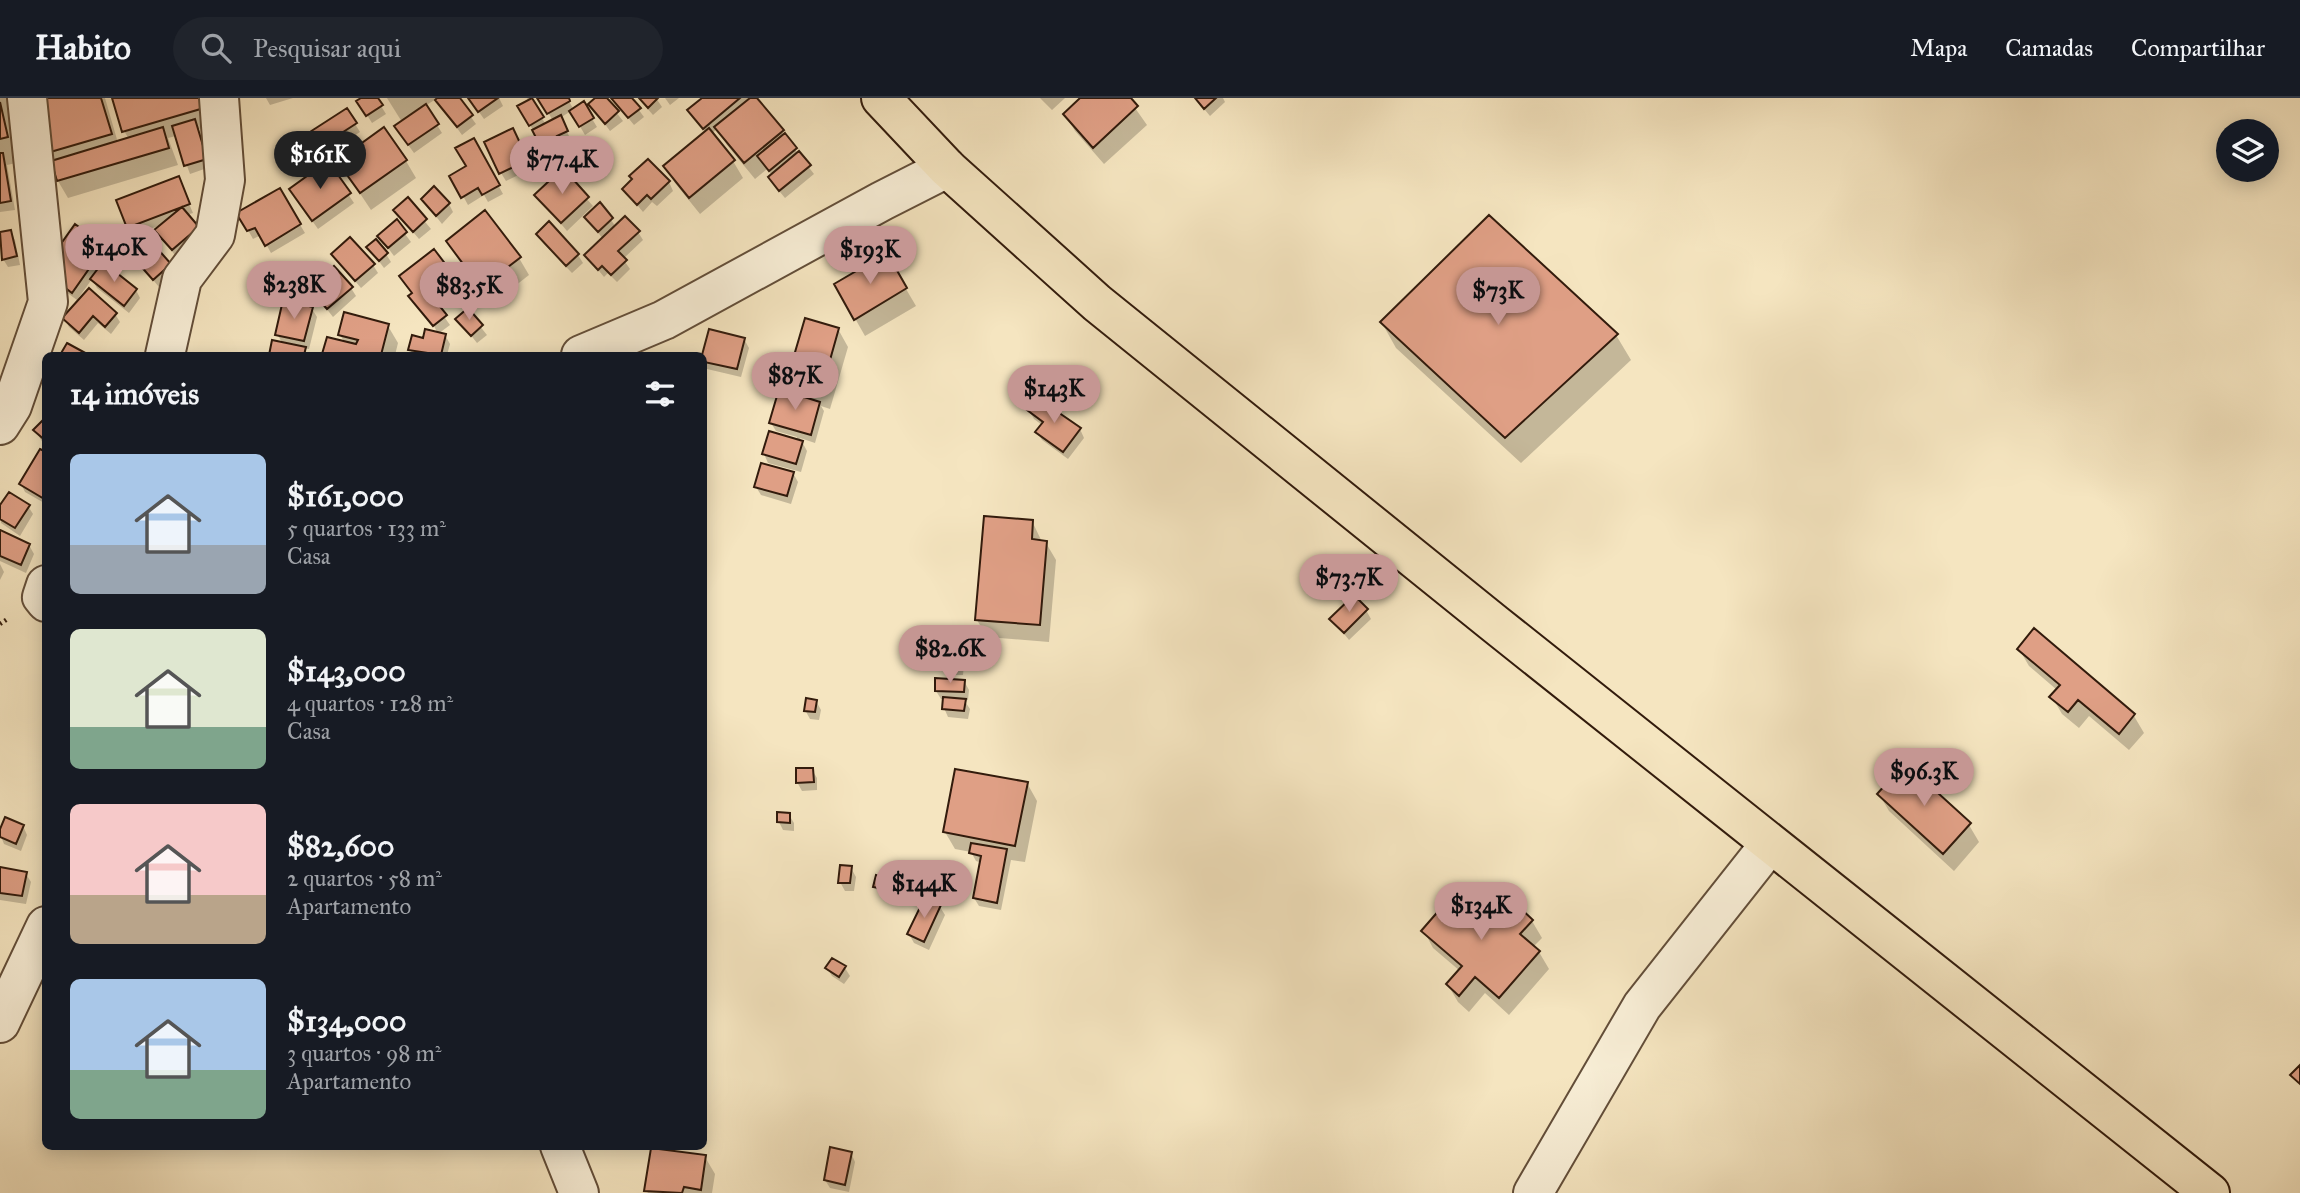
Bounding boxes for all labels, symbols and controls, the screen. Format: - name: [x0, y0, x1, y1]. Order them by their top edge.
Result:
- search box: [173, 17, 663, 80]
- text: Habito: [35, 28, 131, 68]
- icon: search: [197, 29, 235, 67]
- text: Pesquisar aqui: [253, 32, 401, 64]
- text: Mapa: [1910, 33, 1967, 63]
- text: Camadas: [2005, 33, 2093, 63]
- text: Compartilhar: [2131, 33, 2265, 63]
- map controls: [2216, 119, 2279, 182]
- button: layers: [2216, 119, 2279, 182]
- pin: $161K: [271, 132, 369, 191]
- pin: $77.4K: [505, 136, 619, 196]
- text: $161K: [290, 140, 350, 168]
- text: $77.4K: [526, 145, 598, 173]
- pin: $140K: [65, 225, 163, 284]
- pin: $193K: [821, 226, 919, 286]
- text: $140K: [81, 233, 147, 261]
- text: $193K: [840, 235, 900, 263]
- pin: $238K: [245, 262, 343, 321]
- pin: $83.5K: [412, 262, 526, 322]
- pin: $73K: [1457, 268, 1539, 327]
- text: $238K: [263, 270, 325, 298]
- text: $83.5K: [436, 271, 502, 299]
- text: $73K: [1472, 276, 1524, 304]
- pin: $87K: [754, 352, 836, 412]
- text: $87K: [768, 361, 822, 389]
- pin: $143K: [1005, 366, 1103, 425]
- text: $143K: [1023, 374, 1085, 402]
- icon: filters: [641, 375, 679, 413]
- text: 14 imóveis: [70, 376, 199, 412]
- text: $161,000: [287, 478, 404, 514]
- icon: home: [126, 482, 210, 566]
- text: 5 quartos · 133 m²: [287, 514, 446, 542]
- text: Casa: [287, 542, 331, 570]
- pin: $73.7K: [1292, 554, 1406, 614]
- text: $73.7K: [1315, 563, 1383, 591]
- pin: $82.6K: [893, 626, 1007, 685]
- text: $82.6K: [915, 634, 985, 662]
- text: $143,000: [287, 653, 406, 689]
- icon: home: [126, 657, 210, 741]
- text: 4 quartos · 128 m²: [287, 689, 453, 717]
- text: Casa: [287, 717, 331, 745]
- pin: $96.3K: [1867, 748, 1981, 808]
- text: $96.3K: [1890, 757, 1958, 785]
- text: $82,600: [287, 828, 394, 864]
- icon: home: [126, 832, 210, 916]
- pin: $144K: [875, 860, 973, 920]
- text: 2 quartos · 58 m²: [287, 864, 442, 892]
- text: $144K: [892, 869, 956, 897]
- pin: $134K: [1432, 882, 1530, 942]
- text: $134K: [1450, 891, 1512, 919]
- text: Apartamento: [287, 892, 411, 920]
- text: $134,000: [287, 1003, 406, 1039]
- icon: home: [126, 1007, 210, 1091]
- text: 3 quartos · 98 m²: [287, 1039, 442, 1067]
- text: Apartamento: [287, 1067, 411, 1095]

